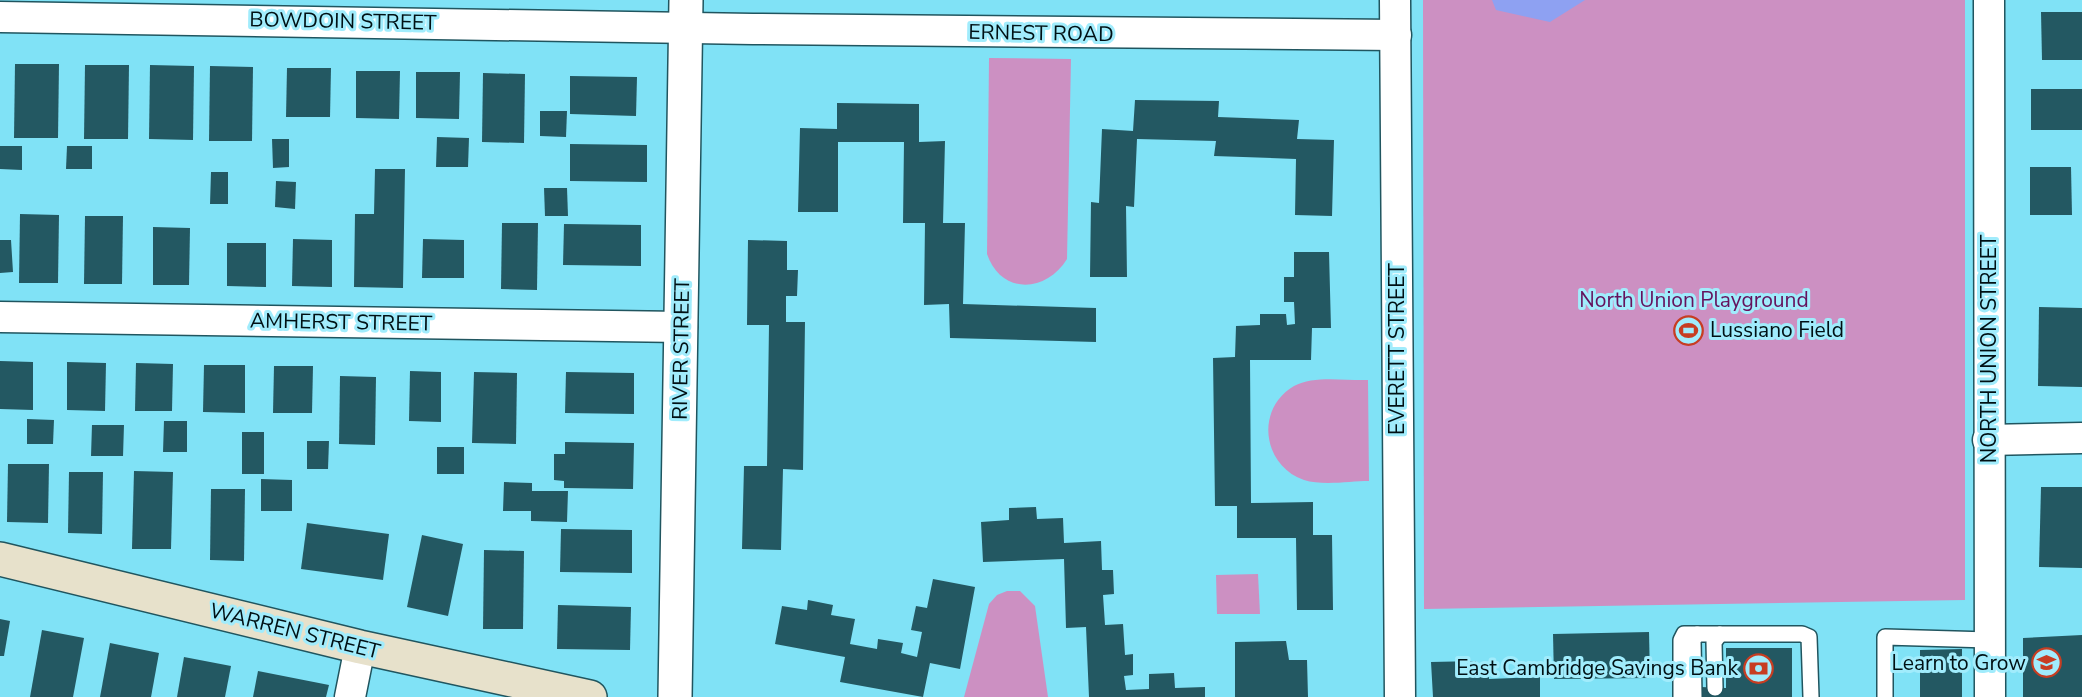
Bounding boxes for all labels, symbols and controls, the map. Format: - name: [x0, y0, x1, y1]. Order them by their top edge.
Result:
- street label: BOWDOIN STREET: [249, 5, 437, 37]
- street label: ERNEST ROAD: [968, 18, 1114, 48]
- street label: NORTH UNION STREET: [1975, 234, 2003, 463]
- street label: EVERETT STREET: [1383, 263, 1411, 435]
- street label: RIVER STREET: [666, 278, 696, 420]
- park label: North Union Playground: [1579, 286, 1809, 314]
- street label: AMHERST STREET: [250, 306, 433, 338]
- sports icon: Lussiano Field: [1673, 314, 1705, 346]
- place label: Lussiano Field: [1710, 316, 1844, 344]
- street label: WARREN STREET: [207, 596, 383, 666]
- school or university icon: Learn to Grow: [2031, 647, 2063, 679]
- place label: Learn to Grow: [1891, 649, 2026, 677]
- bank icon: East Cambridge Savings Bank: [1743, 652, 1775, 684]
- place label: East Cambridge Savings Bank: [1456, 654, 1738, 682]

